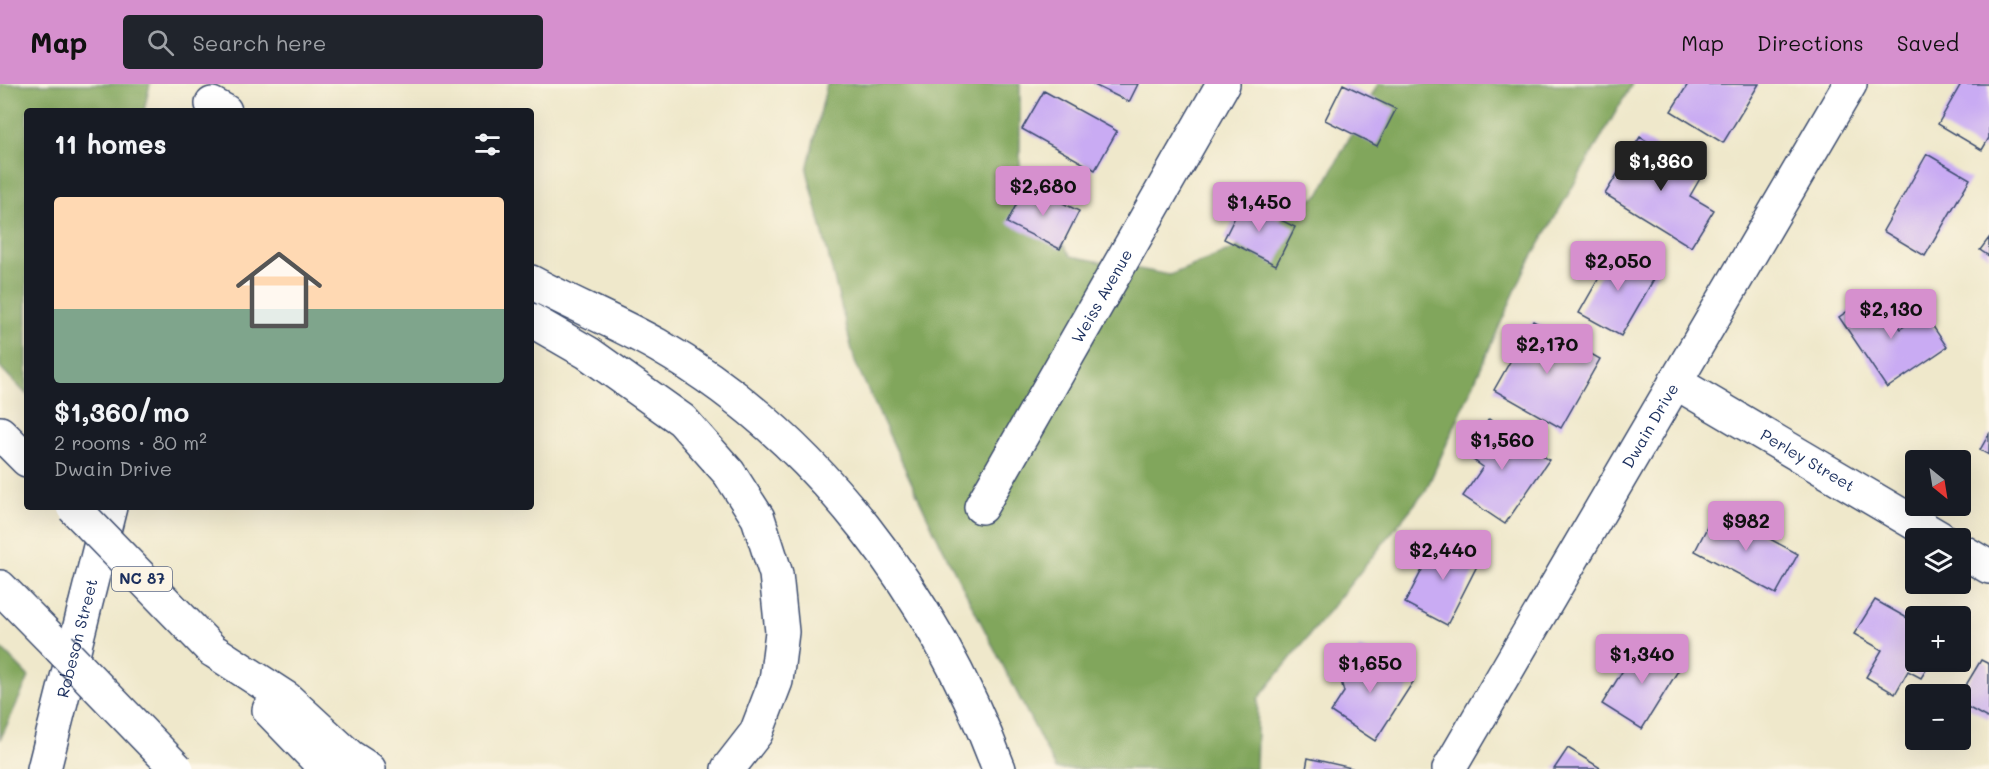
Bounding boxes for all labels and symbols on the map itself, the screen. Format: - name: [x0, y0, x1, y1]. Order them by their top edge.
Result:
- pin: $1,360: [1612, 141, 1710, 192]
- pin: $2,680: [994, 166, 1092, 217]
- pin: $1,450: [1210, 182, 1308, 233]
- pin: $2,050: [1569, 241, 1667, 292]
- street label: Weiss Avenue: [1066, 245, 1136, 347]
- pin: $2,130: [1842, 289, 1940, 340]
- pin: $2,170: [1498, 324, 1596, 375]
- street label: Dwain Drive: [1617, 379, 1683, 471]
- pin: $1,560: [1453, 420, 1551, 471]
- street label: Perley Street: [1757, 424, 1859, 496]
- north arrow: [1905, 450, 1971, 516]
- pin: $982: [1710, 501, 1782, 552]
- pin: $2,440: [1394, 530, 1492, 581]
- road number: NC 87: [112, 567, 172, 591]
- street label: Robeson Street: [51, 576, 102, 700]
- pin: $1,340: [1593, 634, 1691, 685]
- pin: $1,650: [1321, 643, 1419, 694]

